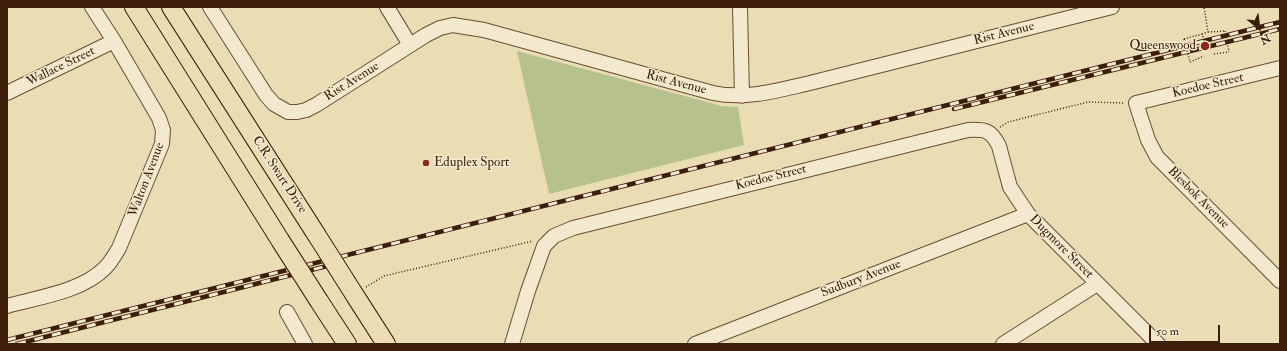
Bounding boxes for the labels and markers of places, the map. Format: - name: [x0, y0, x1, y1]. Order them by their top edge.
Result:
- place label: Queenswood: [1129, 38, 1196, 54]
- marker: Queenswood: [1199, 40, 1211, 52]
- place label: Eduplex Sport: [434, 155, 509, 171]
- marker: Eduplex Sport: [421, 158, 431, 168]

